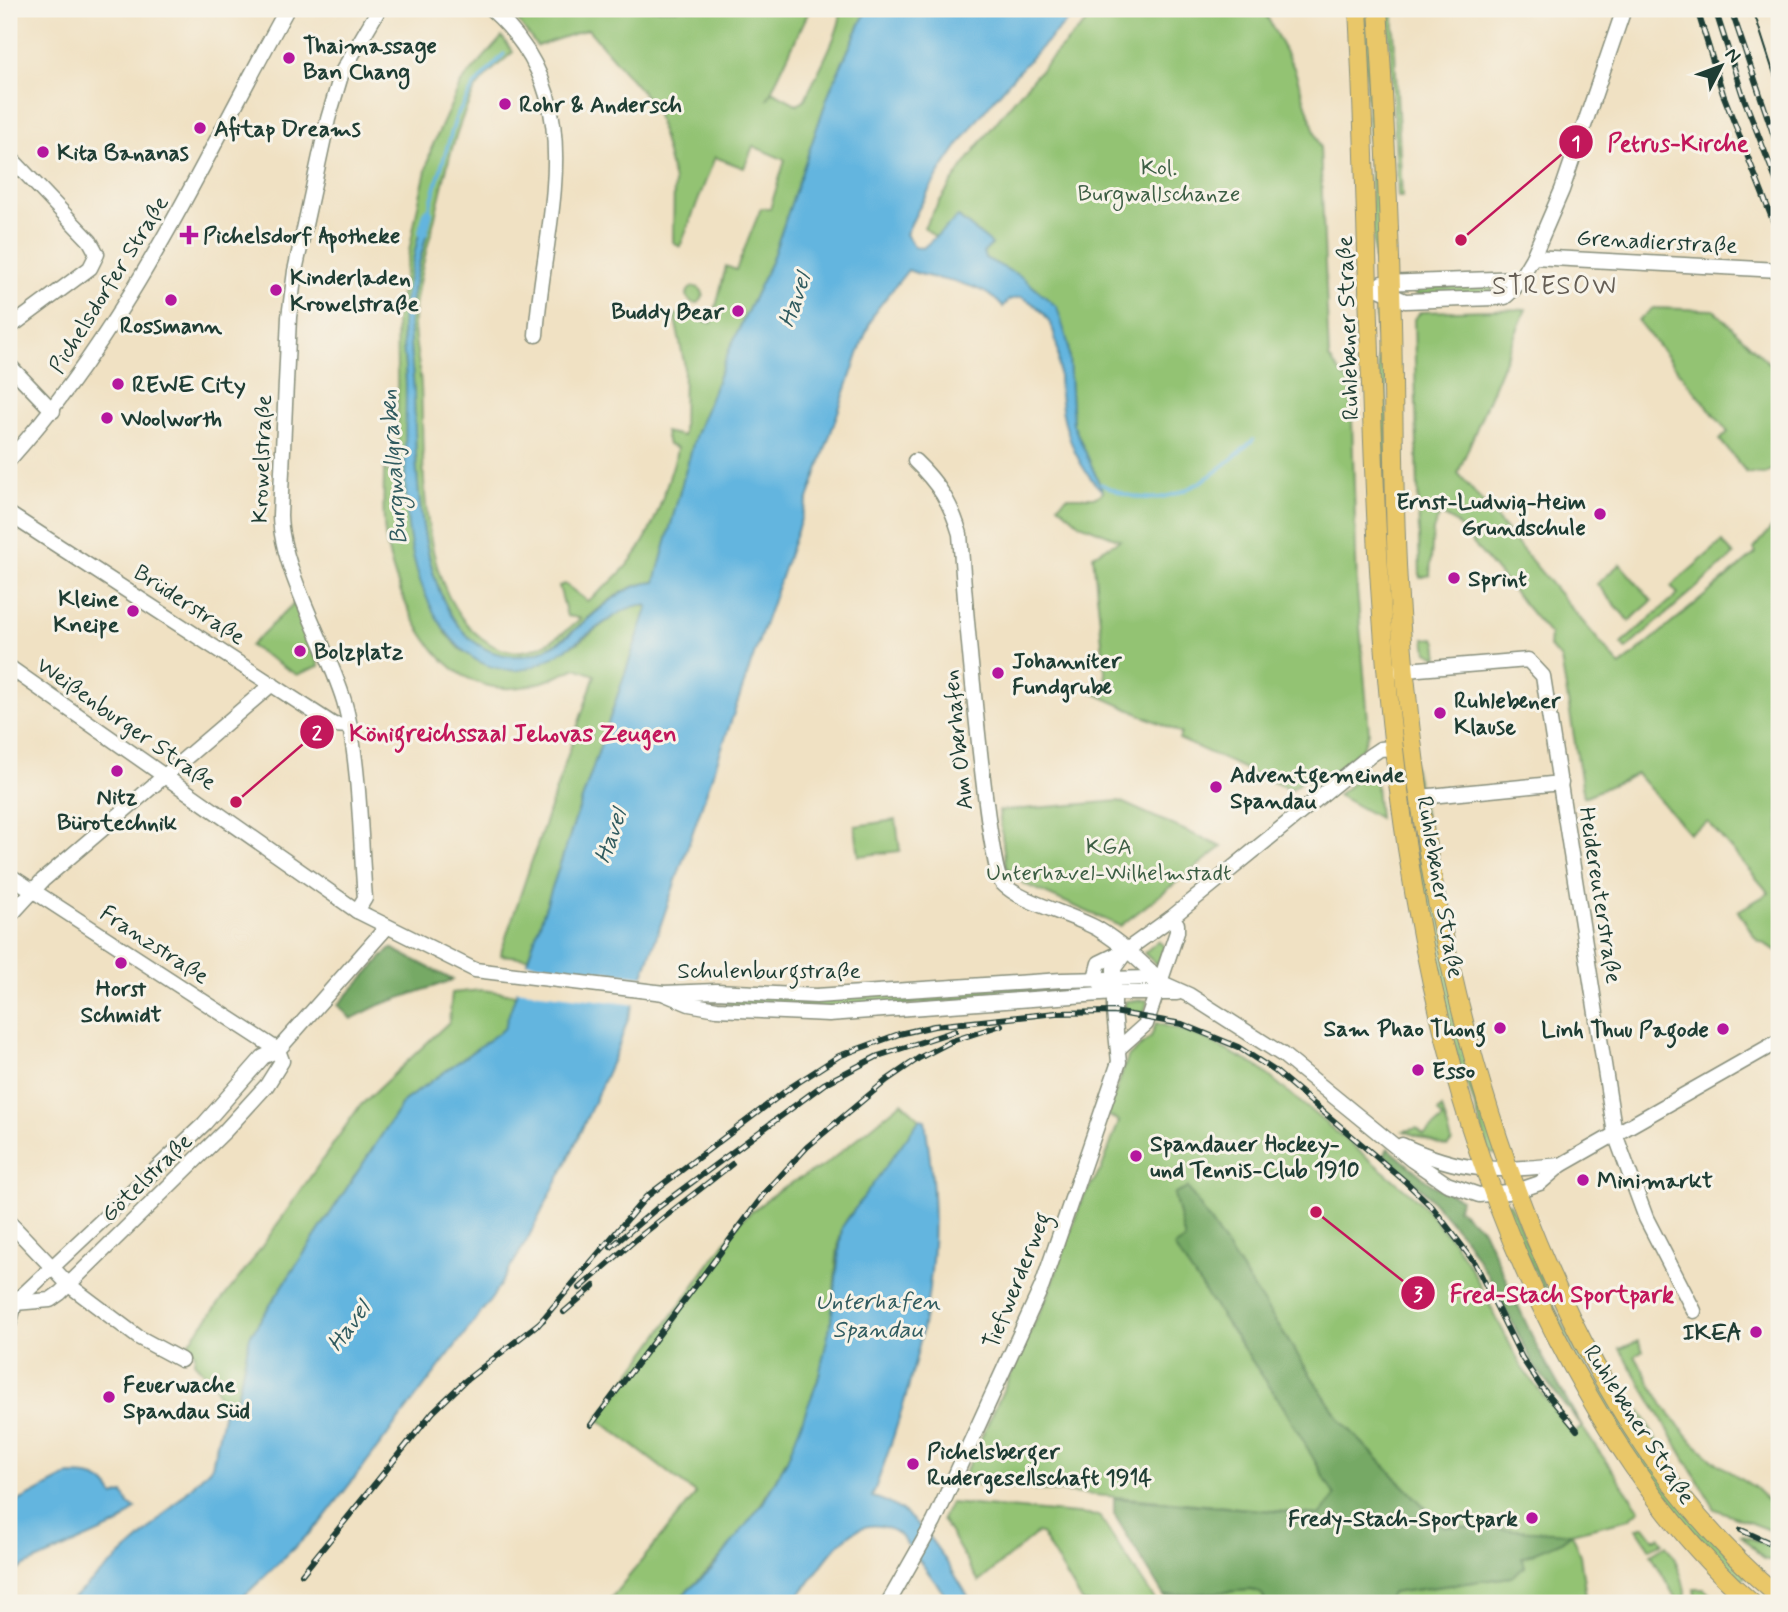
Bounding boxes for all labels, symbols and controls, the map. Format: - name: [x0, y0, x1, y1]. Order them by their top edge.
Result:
- place label: Thaimassage Ban Chang: [303, 32, 437, 90]
- north arrow: [1686, 32, 1756, 102]
- text: N: [1719, 43, 1746, 69]
- marker: Thaimassage Ban Chang: [281, 50, 297, 66]
- place label: Rohr & Andersch: [519, 91, 682, 121]
- marker: Rohr & Andersch: [497, 96, 513, 112]
- place label: Afitap Dreams: [214, 115, 361, 145]
- marker: Afitap Dreams: [192, 120, 208, 136]
- callout: Petrus-Kirche: [1559, 120, 1763, 165]
- text: Petrus-Kirche: [1608, 129, 1749, 160]
- text: 1: [1571, 130, 1581, 158]
- place label: Kita Bananas: [57, 139, 189, 169]
- marker: Kita Bananas: [35, 144, 51, 160]
- park label: Kol. Burgwallschanze: [1078, 154, 1240, 212]
- street label: Pichelsdorfer Straße: [43, 190, 177, 380]
- place label: Pichelsdorf Apotheke: [203, 222, 400, 253]
- street label: Grenadierstraße: [1576, 224, 1738, 262]
- marker: Pichelsdorf Apotheke: [181, 227, 197, 243]
- street label: Ruhlebener Straße: [1331, 235, 1367, 421]
- place label: Kinderladen Krowelstraße: [290, 264, 419, 320]
- water label: Havel: [772, 266, 820, 332]
- district label: STRESOW: [1492, 270, 1618, 304]
- marker: Kinderladen Krowelstraße: [268, 282, 284, 298]
- marker: Rossmann: [163, 292, 179, 308]
- place label: Buddy Bear: [611, 298, 725, 328]
- marker: Buddy Bear: [730, 303, 746, 319]
- place label: Rossmann: [120, 312, 223, 342]
- place label: REWE City: [132, 371, 246, 401]
- marker: REWE City: [110, 376, 126, 392]
- water label: Burgwallgraben: [374, 388, 417, 546]
- street label: Krowelstraße: [246, 394, 280, 524]
- place label: Woolworth: [120, 405, 222, 435]
- marker: Woolworth: [99, 410, 115, 426]
- place label: Ernst-Ludwig-Heim Grundschule: [1396, 488, 1586, 544]
- marker: Ernst-Ludwig-Heim Grundschule: [1592, 506, 1608, 522]
- street label: Brüderstraße: [127, 558, 250, 653]
- place label: Sprint: [1468, 565, 1527, 595]
- marker: Sprint: [1446, 570, 1462, 586]
- place label: Kleine Kneipe: [53, 585, 120, 641]
- marker: Kleine Kneipe: [125, 603, 141, 619]
- place label: Bolzplatz: [314, 638, 404, 668]
- marker: Bolzplatz: [292, 643, 308, 659]
- place label: Johanniter Fundgrube: [1012, 647, 1123, 703]
- street label: Weißenburger Straße: [30, 651, 222, 798]
- marker: Johanniter Fundgrube: [990, 665, 1006, 681]
- street label: Am Oberhafen: [937, 668, 981, 812]
- place label: Ruhlebener Klause: [1454, 687, 1562, 743]
- marker: Ruhlebener Klause: [1432, 705, 1448, 721]
- callout: Königreichssaal Jehovas Zeugen: [299, 710, 692, 755]
- text: Königreichssaal Jehovas Zeugen: [349, 719, 677, 753]
- text: 2: [312, 720, 323, 748]
- place label: Adventgemeinde Spandau: [1230, 761, 1406, 817]
- marker: Nitz Bürotechnik: [109, 763, 125, 779]
- marker: Adventgemeinde Spandau: [1208, 779, 1224, 795]
- place label: Nitz Bürotechnik: [57, 783, 177, 839]
- street label: Ruhlebener Straße: [1408, 794, 1470, 981]
- water label: Havel: [588, 802, 636, 868]
- street label: Heidereuterstraße: [1570, 805, 1628, 986]
- park label: KGA Unterhavel-Wilhelmstadt: [986, 833, 1232, 889]
- street label: Franzstraße: [94, 899, 214, 992]
- marker: Horst Schmidt: [113, 955, 129, 971]
- street label: Schulenburgstraße: [677, 957, 861, 989]
- place label: Horst Schmidt: [80, 975, 162, 1031]
- place label: Sam Phao Thong: [1324, 1015, 1486, 1048]
- place label: Linh Thuu Pagode: [1541, 1016, 1709, 1049]
- marker: Sam Phao Thong: [1492, 1020, 1508, 1036]
- marker: Linh Thuu Pagode: [1715, 1021, 1731, 1037]
- place label: Esso: [1432, 1057, 1475, 1087]
- marker: Esso: [1410, 1062, 1426, 1078]
- street label: Götelstraße: [95, 1127, 200, 1230]
- place label: Spandauer Hockey- und Tennis-Club 1910: [1150, 1130, 1360, 1186]
- marker: Spandauer Hockey- und Tennis-Club 1910: [1128, 1148, 1144, 1164]
- place label: Minimarkt: [1597, 1167, 1713, 1197]
- marker: Minimarkt: [1575, 1172, 1591, 1188]
- street label: Tiefwerderweg: [977, 1208, 1061, 1354]
- callout: Fred-Stach Sportpark: [1400, 1271, 1688, 1316]
- text: Fred-Stach Sportpark: [1450, 1280, 1674, 1311]
- text: 3: [1413, 1281, 1423, 1309]
- water label: Unterhafen Spandau: [815, 1287, 941, 1346]
- water label: Havel: [320, 1293, 380, 1358]
- place label: IKEA: [1682, 1319, 1742, 1349]
- marker: IKEA: [1748, 1324, 1764, 1340]
- street label: Ruhlebener Straße: [1576, 1340, 1701, 1511]
- place label: Feuerwache Spandau Süd: [123, 1371, 250, 1427]
- marker: Feuerwache Spandau Süd: [101, 1389, 117, 1405]
- place label: Pichelsberger Rudergesellschaft 1914: [927, 1438, 1152, 1494]
- marker: Pichelsberger Rudergesellschaft 1914: [905, 1456, 921, 1472]
- place label: Fredy-Stach-Sportpark: [1288, 1505, 1518, 1535]
- marker: Fredy-Stach-Sportpark: [1524, 1510, 1540, 1526]

